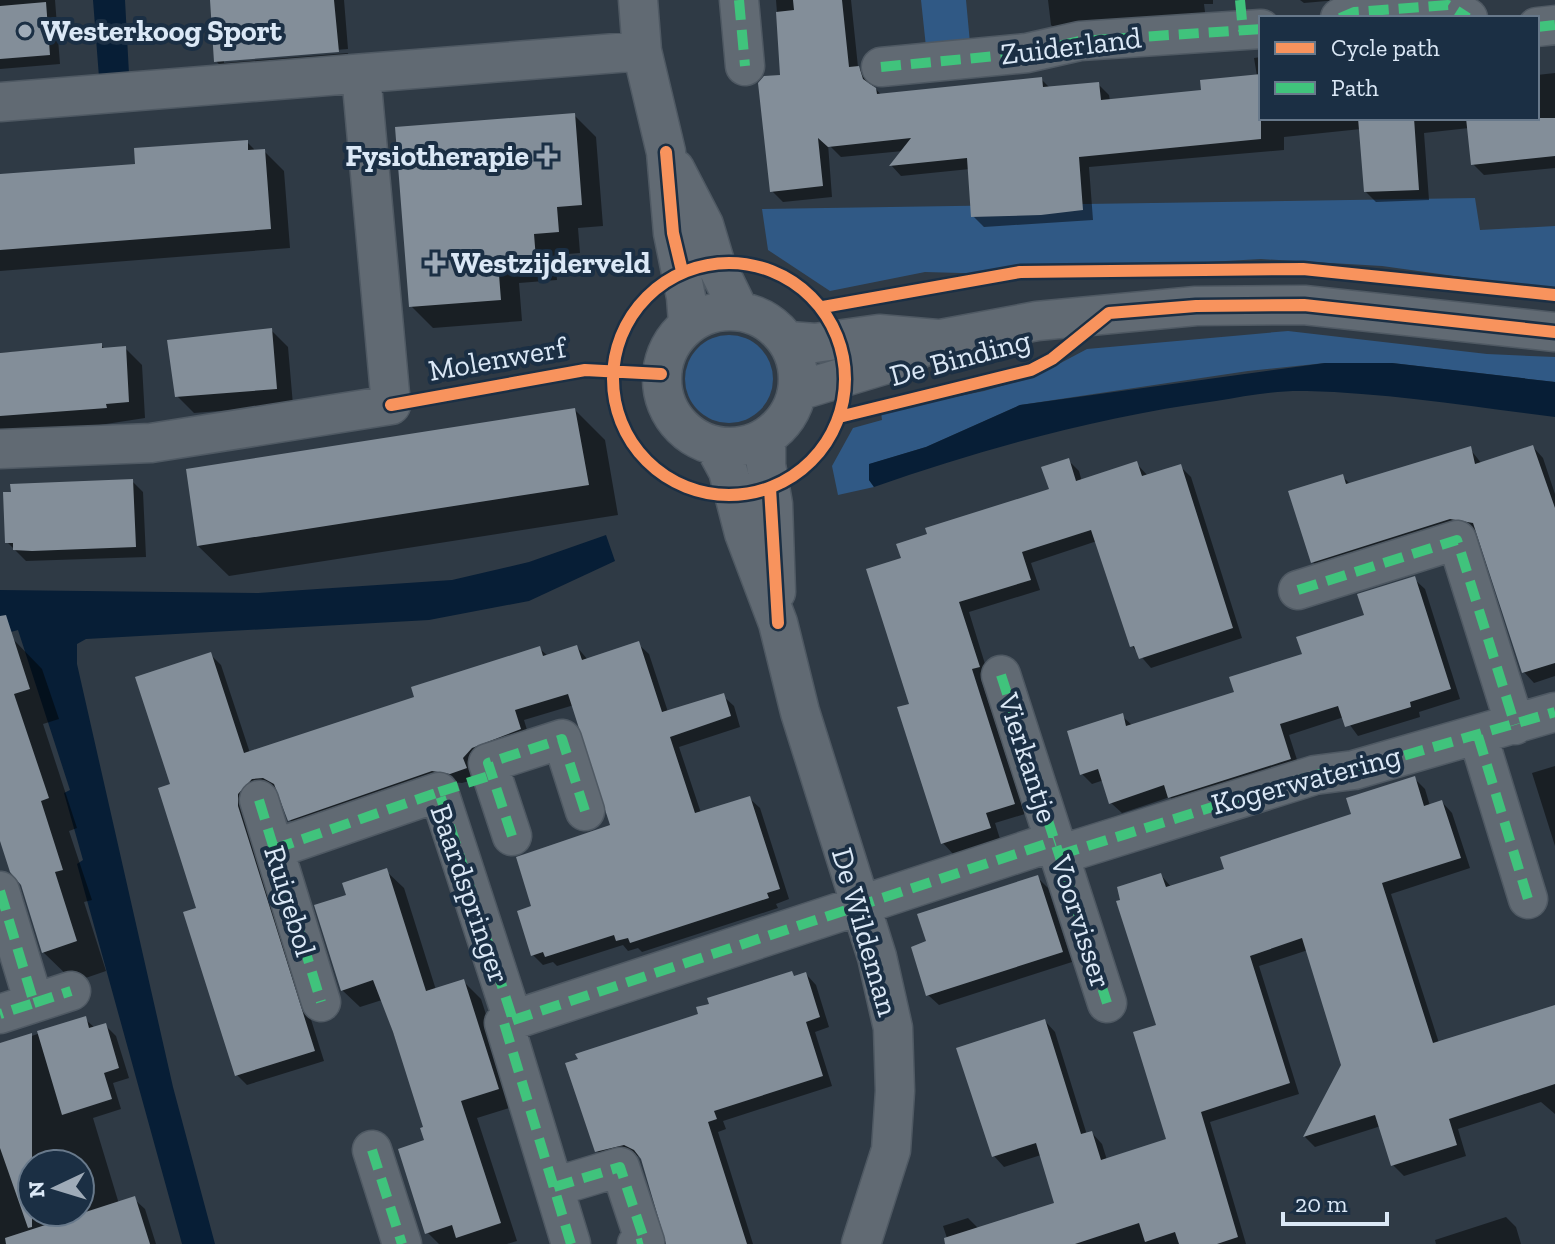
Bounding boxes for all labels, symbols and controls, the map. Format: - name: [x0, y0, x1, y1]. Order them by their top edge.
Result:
- place label: Westerkoog Sport: [41, 13, 283, 49]
- legend: [1259, 16, 1539, 120]
- street label: Zuiderland: [999, 19, 1144, 72]
- marker: Westerkoog Sport: [16, 22, 34, 40]
- text: Cycle path: [1331, 33, 1440, 62]
- text: Path: [1331, 73, 1379, 102]
- place label: Fysiotherapie: [345, 138, 529, 174]
- marker: Fysiotherapie: [536, 145, 558, 167]
- place label: Westzijderveld: [451, 245, 651, 281]
- marker: Westzijderveld: [426, 254, 444, 272]
- street label: De Binding: [886, 322, 1034, 394]
- street label: Molenwerf: [426, 329, 571, 389]
- street label: Vierkantje: [990, 688, 1066, 827]
- street label: Kogerwatering: [1207, 737, 1405, 823]
- street label: Baardspringer: [423, 800, 517, 988]
- street label: Ruigebol: [256, 841, 324, 961]
- street label: De Wildeman: [824, 844, 906, 1020]
- street label: Voorvisser: [1042, 850, 1119, 993]
- north arrow: [16, 1148, 96, 1228]
- scale bar: [1283, 1176, 1387, 1226]
- text: N: [22, 1180, 51, 1199]
- text: 20 m: [1295, 1189, 1348, 1218]

